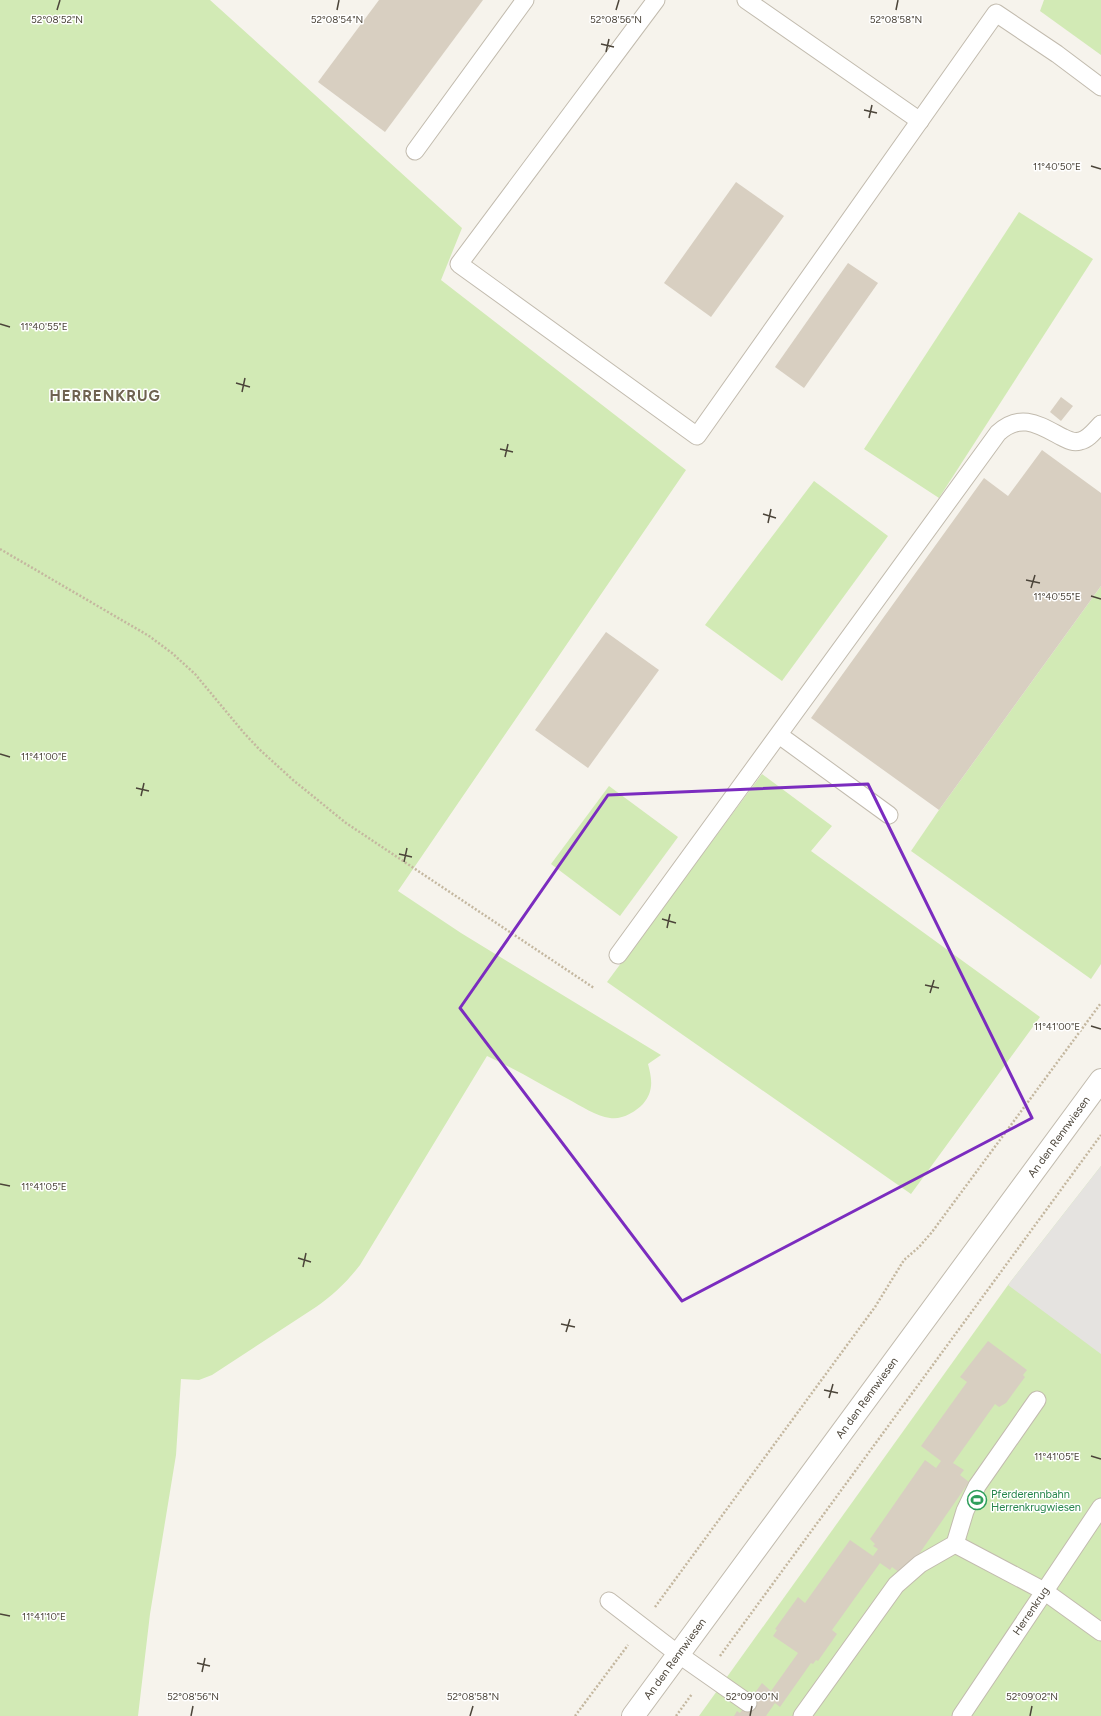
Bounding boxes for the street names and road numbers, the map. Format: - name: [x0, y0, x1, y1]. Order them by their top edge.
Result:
- street label: An den Rennwiesen: [1025, 1094, 1093, 1180]
- street label: An den Rennwiesen: [833, 1355, 901, 1441]
- street label: Herrenkrug: [1010, 1584, 1052, 1638]
- street label: An den Rennwiesen: [641, 1616, 709, 1702]

